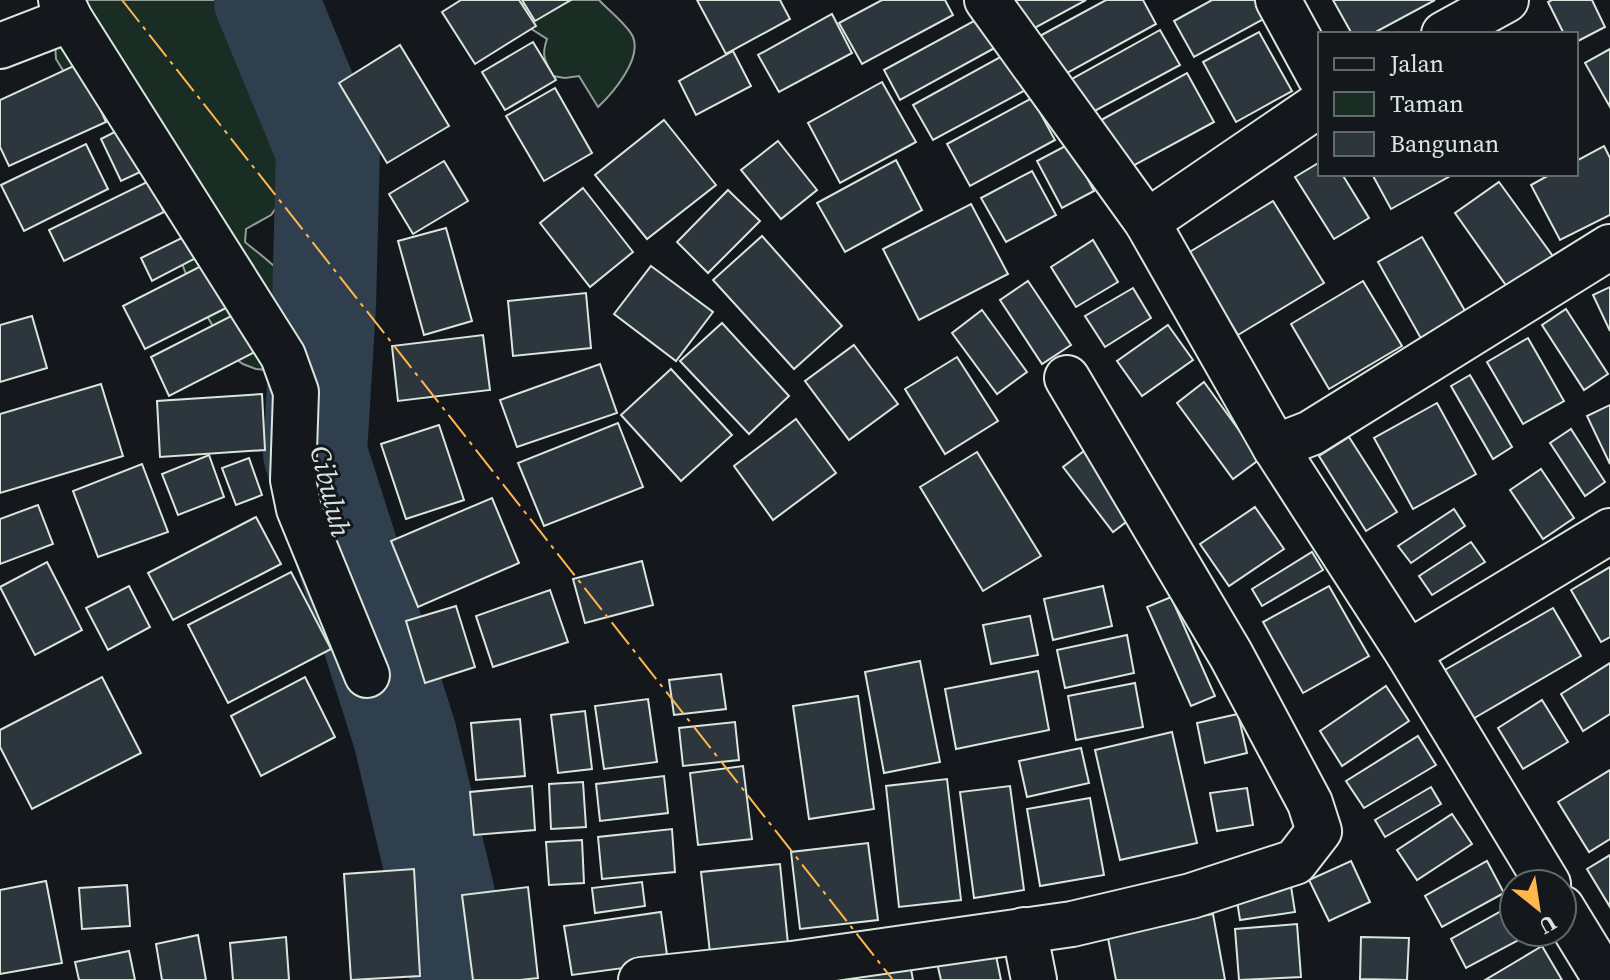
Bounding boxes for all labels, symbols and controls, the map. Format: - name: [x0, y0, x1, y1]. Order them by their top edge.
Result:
- legend: [1318, 32, 1578, 176]
- text: Jalan: [1389, 47, 1444, 80]
- text: Taman: [1390, 87, 1464, 120]
- text: Bangunan: [1390, 127, 1499, 160]
- water label: Cibuluh: [301, 441, 361, 541]
- north arrow: [1498, 868, 1578, 948]
- text: U: [1534, 908, 1562, 942]

